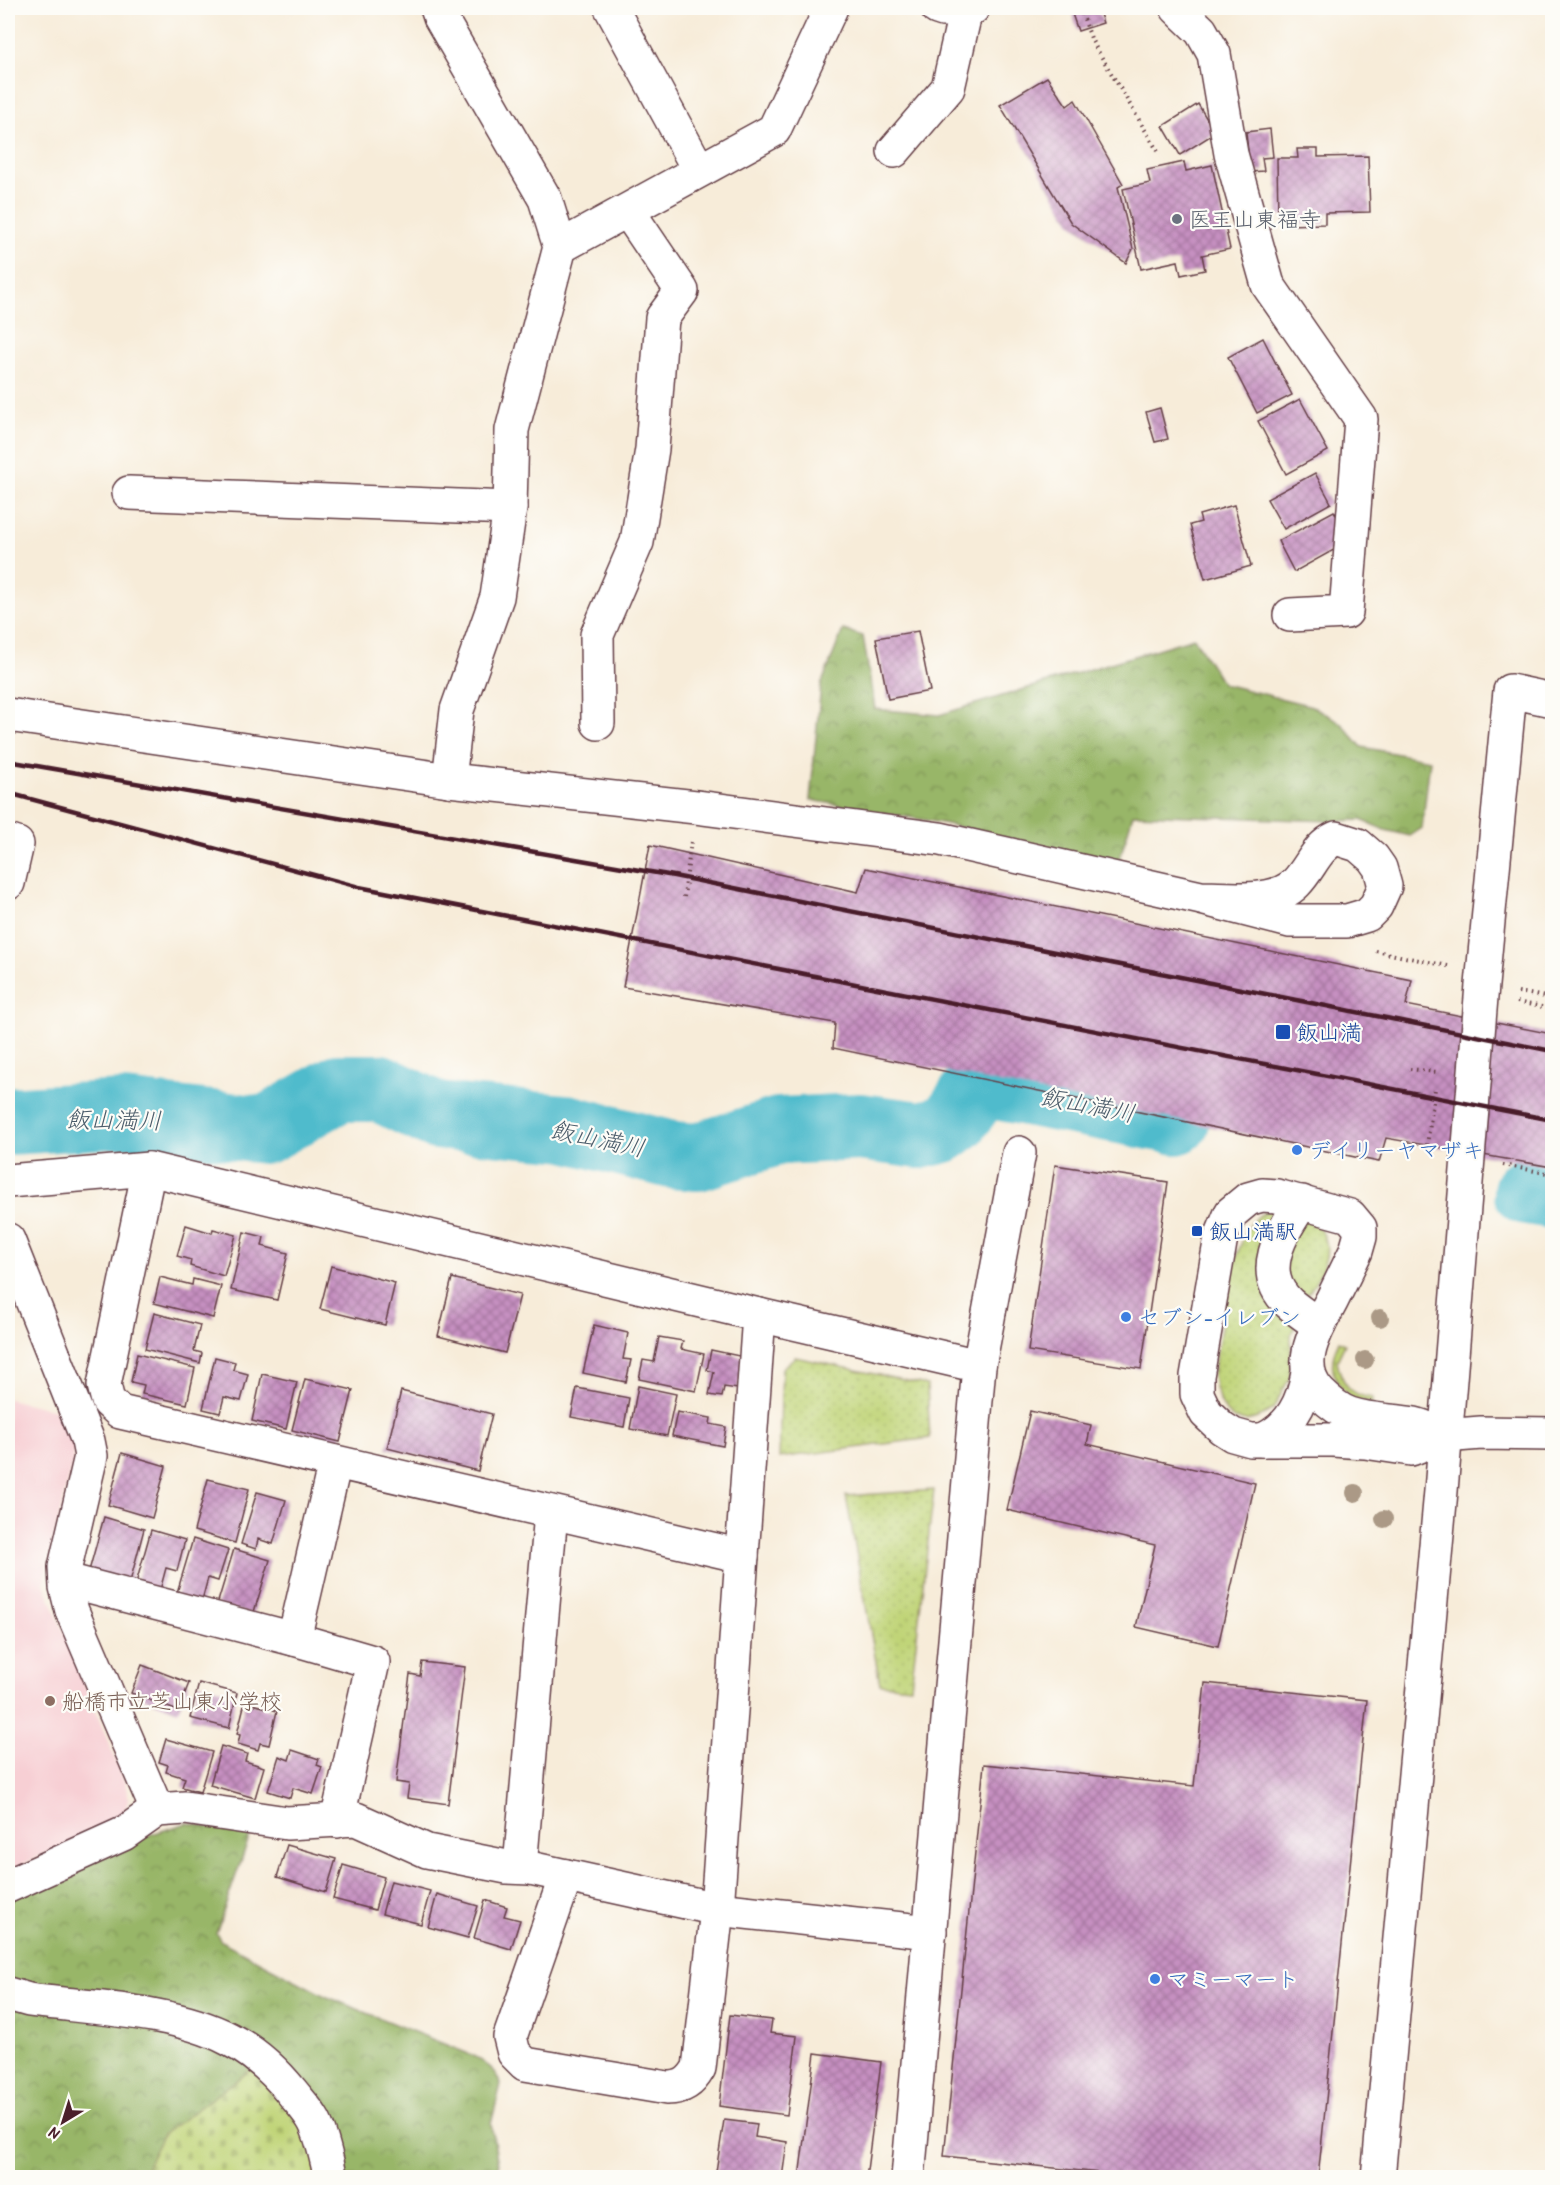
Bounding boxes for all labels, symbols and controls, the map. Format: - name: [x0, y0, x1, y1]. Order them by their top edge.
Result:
- place label: 医王山東福寺: [1189, 204, 1321, 234]
- marker: 医王山東福寺: [1170, 212, 1184, 226]
- place label: 飯山満: [1296, 1017, 1362, 1047]
- marker: 飯山満: [1274, 1023, 1292, 1041]
- water label: 飯山満川: [1038, 1079, 1138, 1129]
- water label: 飯山満川: [66, 1102, 162, 1136]
- water label: 飯山満川: [548, 1112, 648, 1164]
- place label: デイリーヤマザキ: [1309, 1135, 1484, 1165]
- marker: デイリーヤマザキ: [1290, 1143, 1304, 1157]
- place label: 飯山満駅: [1209, 1216, 1297, 1246]
- marker: 飯山満駅: [1190, 1224, 1204, 1238]
- place label: セブン-イレブン: [1138, 1302, 1301, 1332]
- marker: セブン-イレブン: [1119, 1310, 1133, 1324]
- place label: 船橋市立芝山東小学校: [62, 1686, 282, 1716]
- marker: 船橋市立芝山東小学校: [43, 1694, 57, 1708]
- place label: マミーマート: [1167, 1964, 1299, 1994]
- marker: マミーマート: [1148, 1972, 1162, 1986]
- north arrow: [33, 2092, 93, 2152]
- text: N: [43, 2122, 64, 2145]

